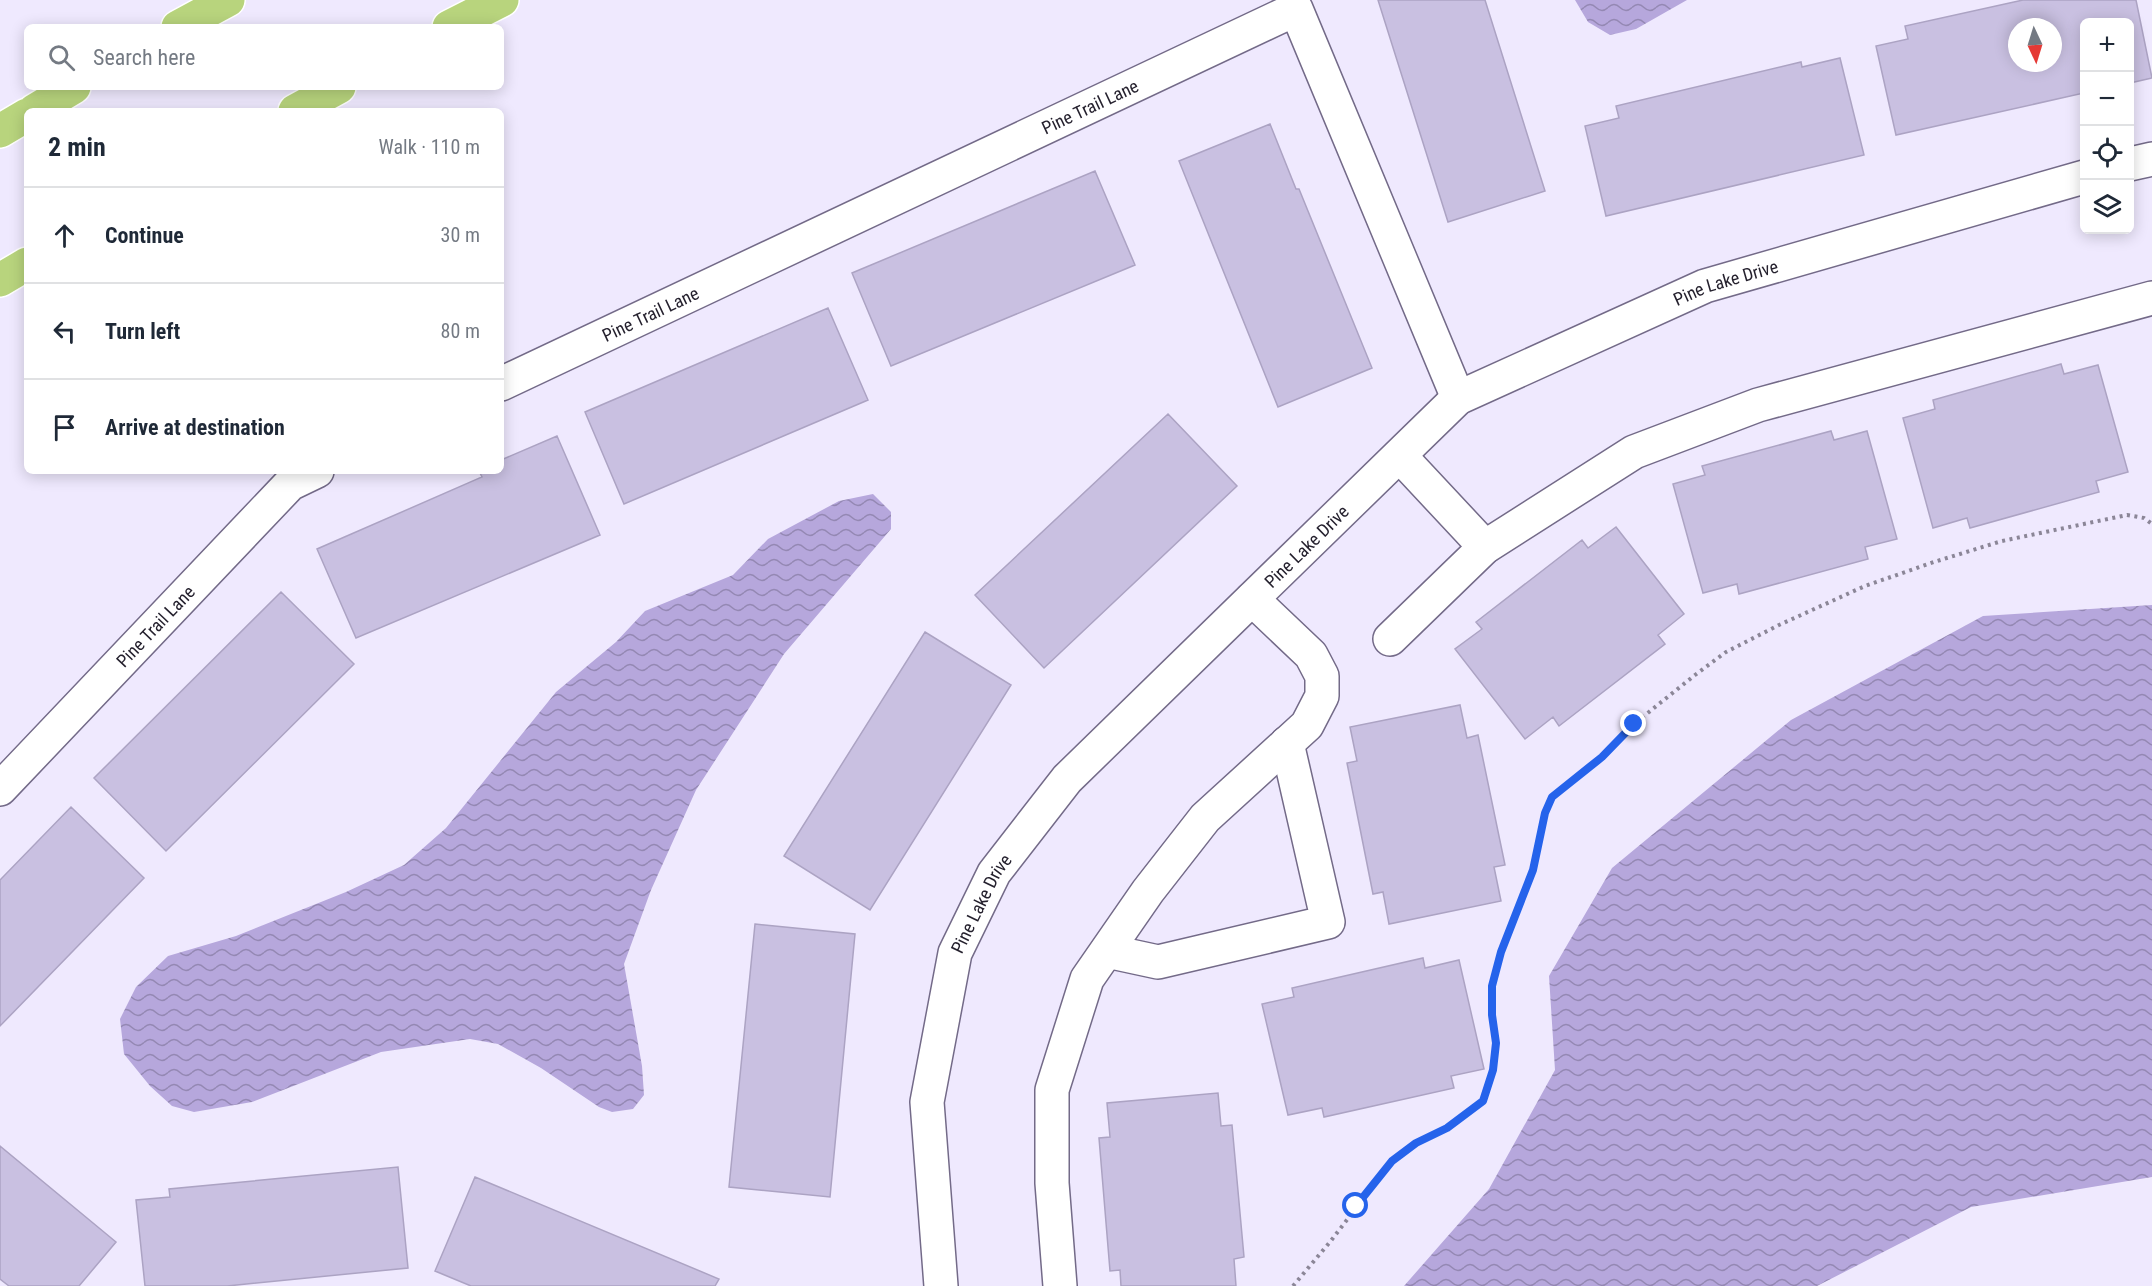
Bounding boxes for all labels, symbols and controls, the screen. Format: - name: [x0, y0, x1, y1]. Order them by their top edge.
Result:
- north arrow: [2008, 18, 2062, 72]
- map controls: [2080, 18, 2134, 234]
- button: +: [2080, 18, 2134, 72]
- search box: [24, 24, 504, 90]
- icon: search: [45, 41, 78, 74]
- text: Search here: [93, 45, 195, 70]
- button: −: [2080, 72, 2134, 126]
- street label: Pine Trail Lane: [1038, 75, 1141, 138]
- button: locate: [2080, 126, 2134, 180]
- text: 2 min: [48, 132, 106, 162]
- text: Walk · 110 m: [379, 135, 480, 159]
- button: layers: [2080, 180, 2134, 234]
- icon: ahead: [48, 219, 81, 252]
- text: Continue: [105, 223, 184, 248]
- text: 30 m: [441, 223, 480, 247]
- street label: Pine Lake Drive: [1670, 255, 1780, 310]
- street label: Pine Trail Lane: [599, 282, 702, 345]
- icon: left: [48, 315, 81, 348]
- text: Turn left: [105, 319, 180, 344]
- text: 80 m: [441, 319, 480, 343]
- icon: arrive: [48, 411, 81, 444]
- text: Arrive at destination: [105, 415, 285, 440]
- street label: Pine Lake Drive: [1260, 500, 1352, 592]
- street label: Pine Trail Lane: [111, 581, 199, 671]
- route end: [1620, 710, 1646, 736]
- street label: Pine Lake Drive: [946, 850, 1015, 956]
- route start: [1342, 1192, 1368, 1218]

